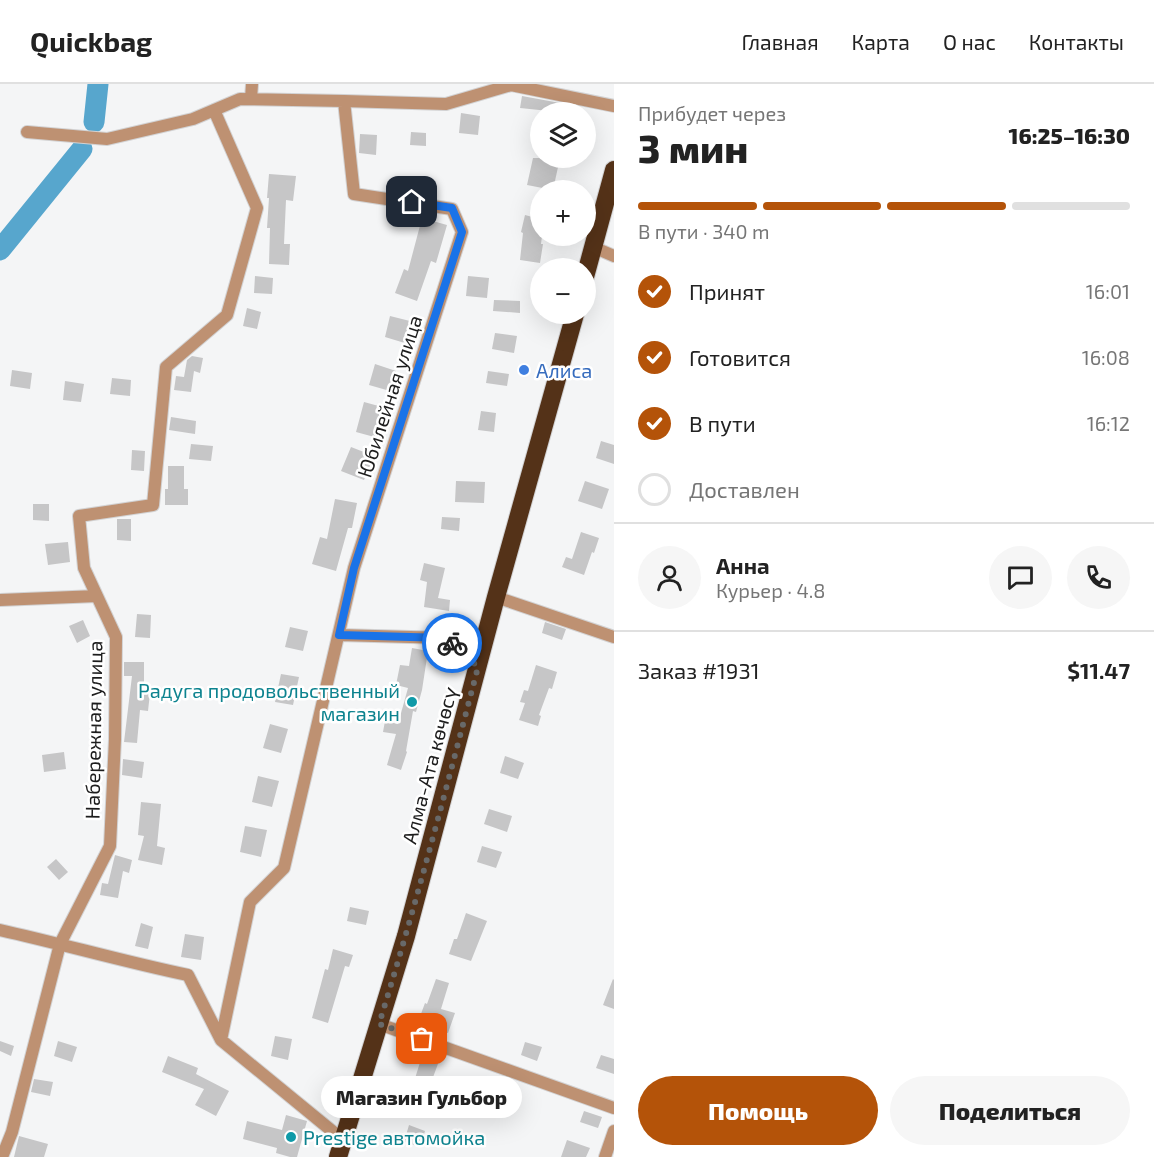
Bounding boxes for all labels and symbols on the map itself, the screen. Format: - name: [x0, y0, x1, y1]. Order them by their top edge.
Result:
- pin: [386, 176, 437, 227]
- street label: Юбилейная улица: [351, 312, 428, 481]
- place label: Алиса: [536, 358, 592, 382]
- marker: Алиса: [517, 363, 531, 377]
- courier: [422, 613, 482, 673]
- street label: Набережная улица: [79, 640, 108, 820]
- place label: Радуга продовольственный магазин: [138, 678, 400, 725]
- street label: Алма-Ата көчөсү: [396, 683, 462, 846]
- marker: Радуга продовольственный магазин: [405, 695, 419, 709]
- pin: [396, 1013, 447, 1064]
- callout: Магазин Гульбор: [322, 1075, 522, 1117]
- place label: Prestige автомойка: [303, 1125, 485, 1149]
- marker: Prestige автомойка: [284, 1130, 298, 1144]

